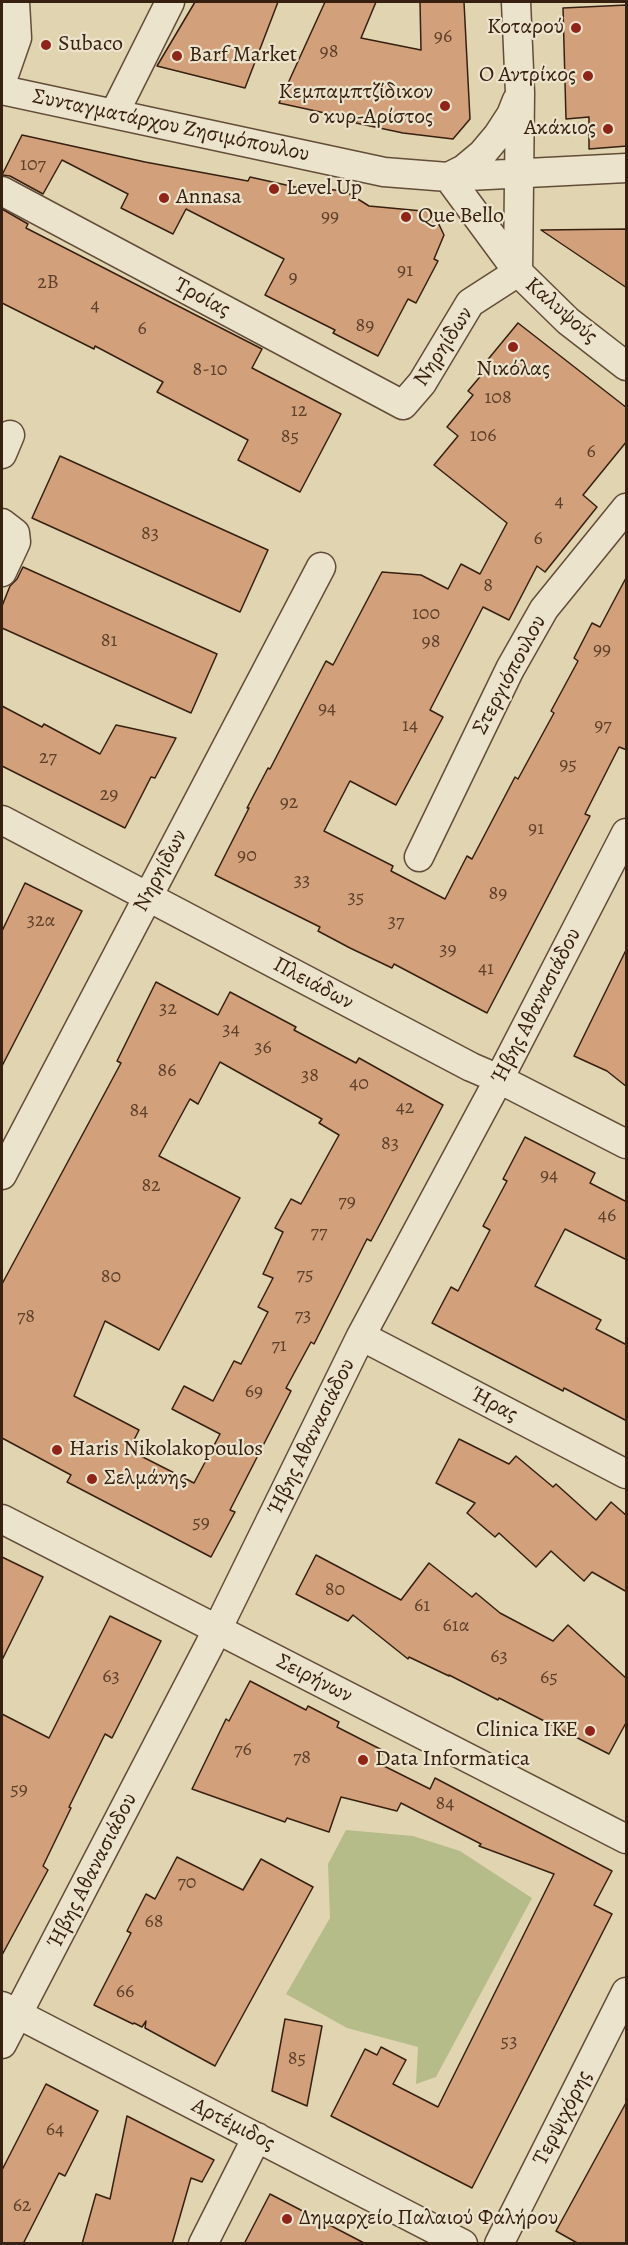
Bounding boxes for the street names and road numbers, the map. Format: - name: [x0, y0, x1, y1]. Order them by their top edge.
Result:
- street label: Συνταγματάρχου Ζησιμόπουλου: [30, 84, 312, 168]
- street label: Τροίας: [170, 272, 234, 324]
- street label: Καλυψούς: [519, 272, 603, 350]
- street label: Νηρηίδων: [409, 302, 479, 392]
- street label: Στεργιόπουλου: [467, 611, 553, 739]
- street label: Νηρηίδων: [128, 825, 194, 917]
- street label: Ήβης Αθανασιάδου: [486, 924, 588, 1088]
- street label: Πλειάδων: [268, 952, 358, 1016]
- street label: Ήβης Αθανασιάδου: [263, 1354, 361, 1520]
- street label: Ήρας: [466, 1382, 522, 1428]
- street label: Σειρήνων: [272, 1649, 356, 1709]
- street label: Ήβης Αθανασιάδου: [42, 1789, 144, 1953]
- street label: Τερψιχόρης: [528, 2066, 598, 2170]
- street label: Αρτέμιδος: [187, 2093, 279, 2157]

